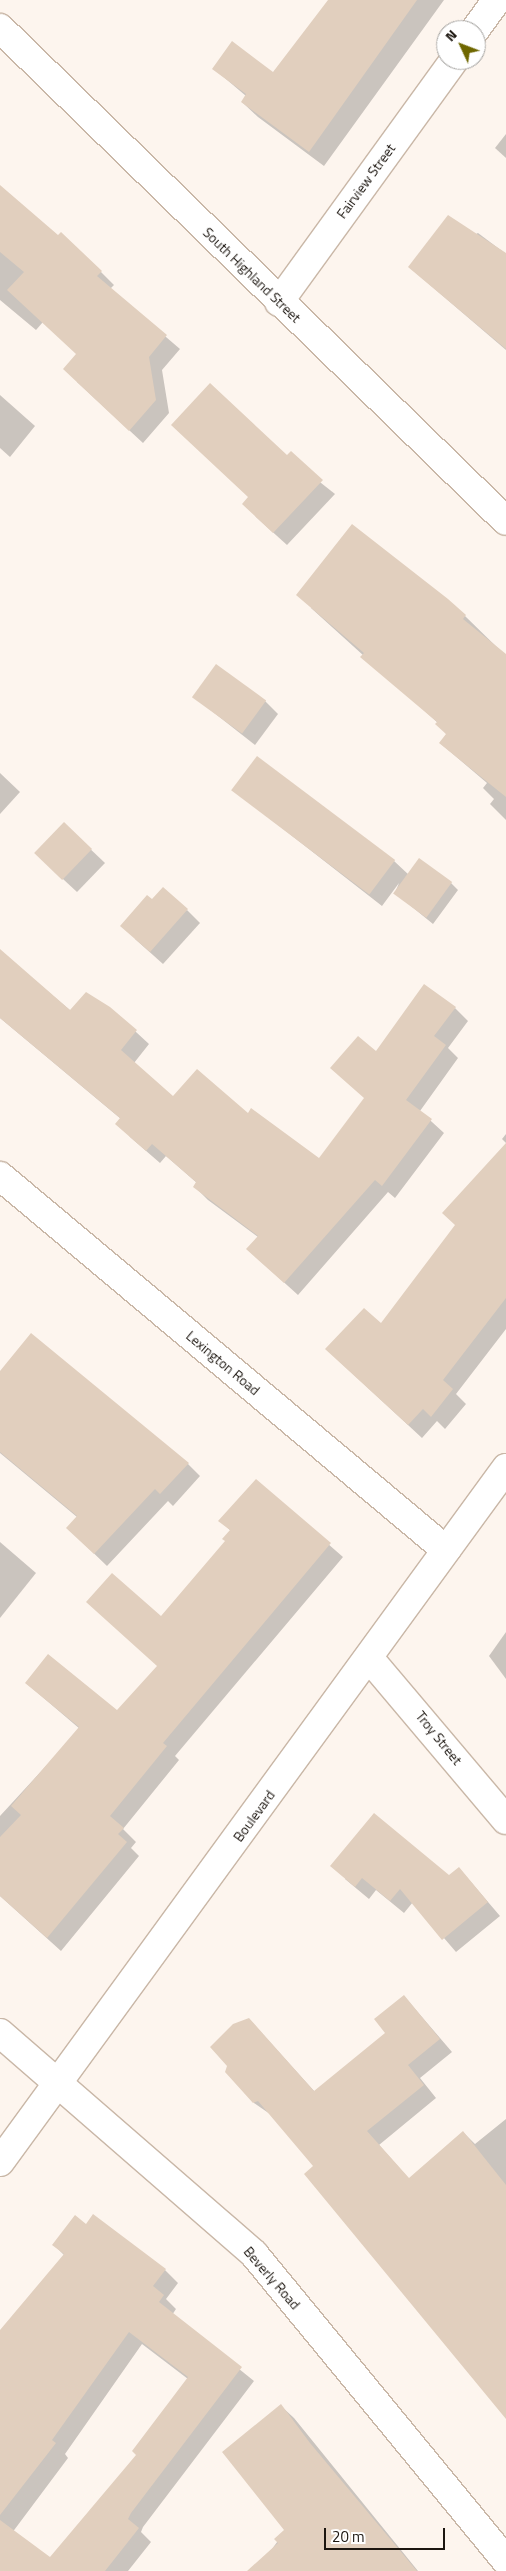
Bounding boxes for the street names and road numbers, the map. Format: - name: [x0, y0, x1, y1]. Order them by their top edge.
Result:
- street label: Fairview Street: [333, 140, 399, 222]
- street label: South Highland Street: [200, 224, 304, 326]
- street label: Lexington Road: [183, 1327, 263, 1399]
- street label: Troy Street: [412, 1708, 466, 1768]
- street label: Boulevard: [230, 1787, 278, 1845]
- street label: Beverly Road: [240, 2243, 304, 2313]

